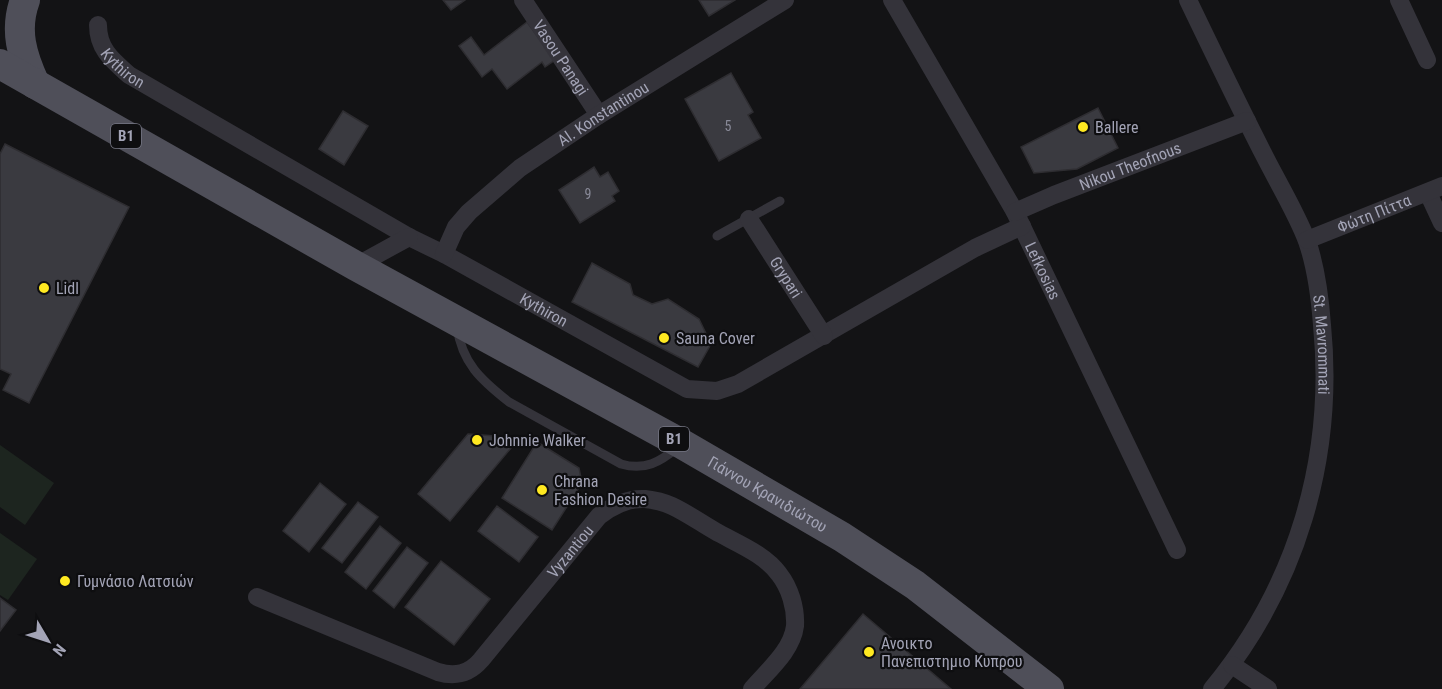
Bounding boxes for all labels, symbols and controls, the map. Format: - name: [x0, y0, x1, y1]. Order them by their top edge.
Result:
- street label: Vasou Panagi: [529, 17, 592, 99]
- street label: Kythiron: [97, 45, 148, 92]
- street label: Al. Konstantinou: [554, 78, 652, 150]
- house number: 5: [725, 118, 732, 134]
- place label: Ballere: [1095, 118, 1138, 137]
- marker: Ballere: [1076, 120, 1090, 134]
- road number: B1: [111, 124, 141, 148]
- street label: Nikou Theofnous: [1077, 138, 1184, 194]
- house number: 9: [585, 186, 591, 202]
- street label: Φώτη Πίττα: [1334, 190, 1414, 237]
- street label: Lefkosias: [1021, 239, 1064, 303]
- street label: Grypari: [766, 253, 806, 302]
- place label: Lidl: [56, 279, 79, 298]
- marker: Lidl: [37, 281, 51, 295]
- street label: Kythiron: [517, 289, 571, 331]
- street label: St. Mavrommati: [1309, 294, 1334, 395]
- place label: Sauna Cover: [676, 329, 755, 348]
- marker: Sauna Cover: [657, 331, 671, 345]
- road number: B1: [659, 427, 689, 451]
- place label: Johnnie Walker: [489, 431, 586, 450]
- marker: Johnnie Walker: [470, 433, 484, 447]
- street label: Γιάννου Κρανιδιώτου: [705, 452, 831, 536]
- place label: Chrana Fashion Desire: [554, 472, 647, 509]
- marker: Chrana Fashion Desire: [535, 483, 549, 497]
- street label: Vyzantiou: [543, 522, 597, 582]
- place label: Γυμνάσιο Λατσιών: [77, 572, 194, 591]
- marker: Γυμνάσιο Λατσιών: [58, 574, 72, 588]
- north arrow: [18, 611, 78, 671]
- place label: Ανοικτο Πανεπιστημιο Κυπρου: [881, 634, 1022, 671]
- text: N: [49, 640, 70, 660]
- marker: Ανοικτο Πανεπιστημιο Κυπρου: [862, 645, 876, 659]

